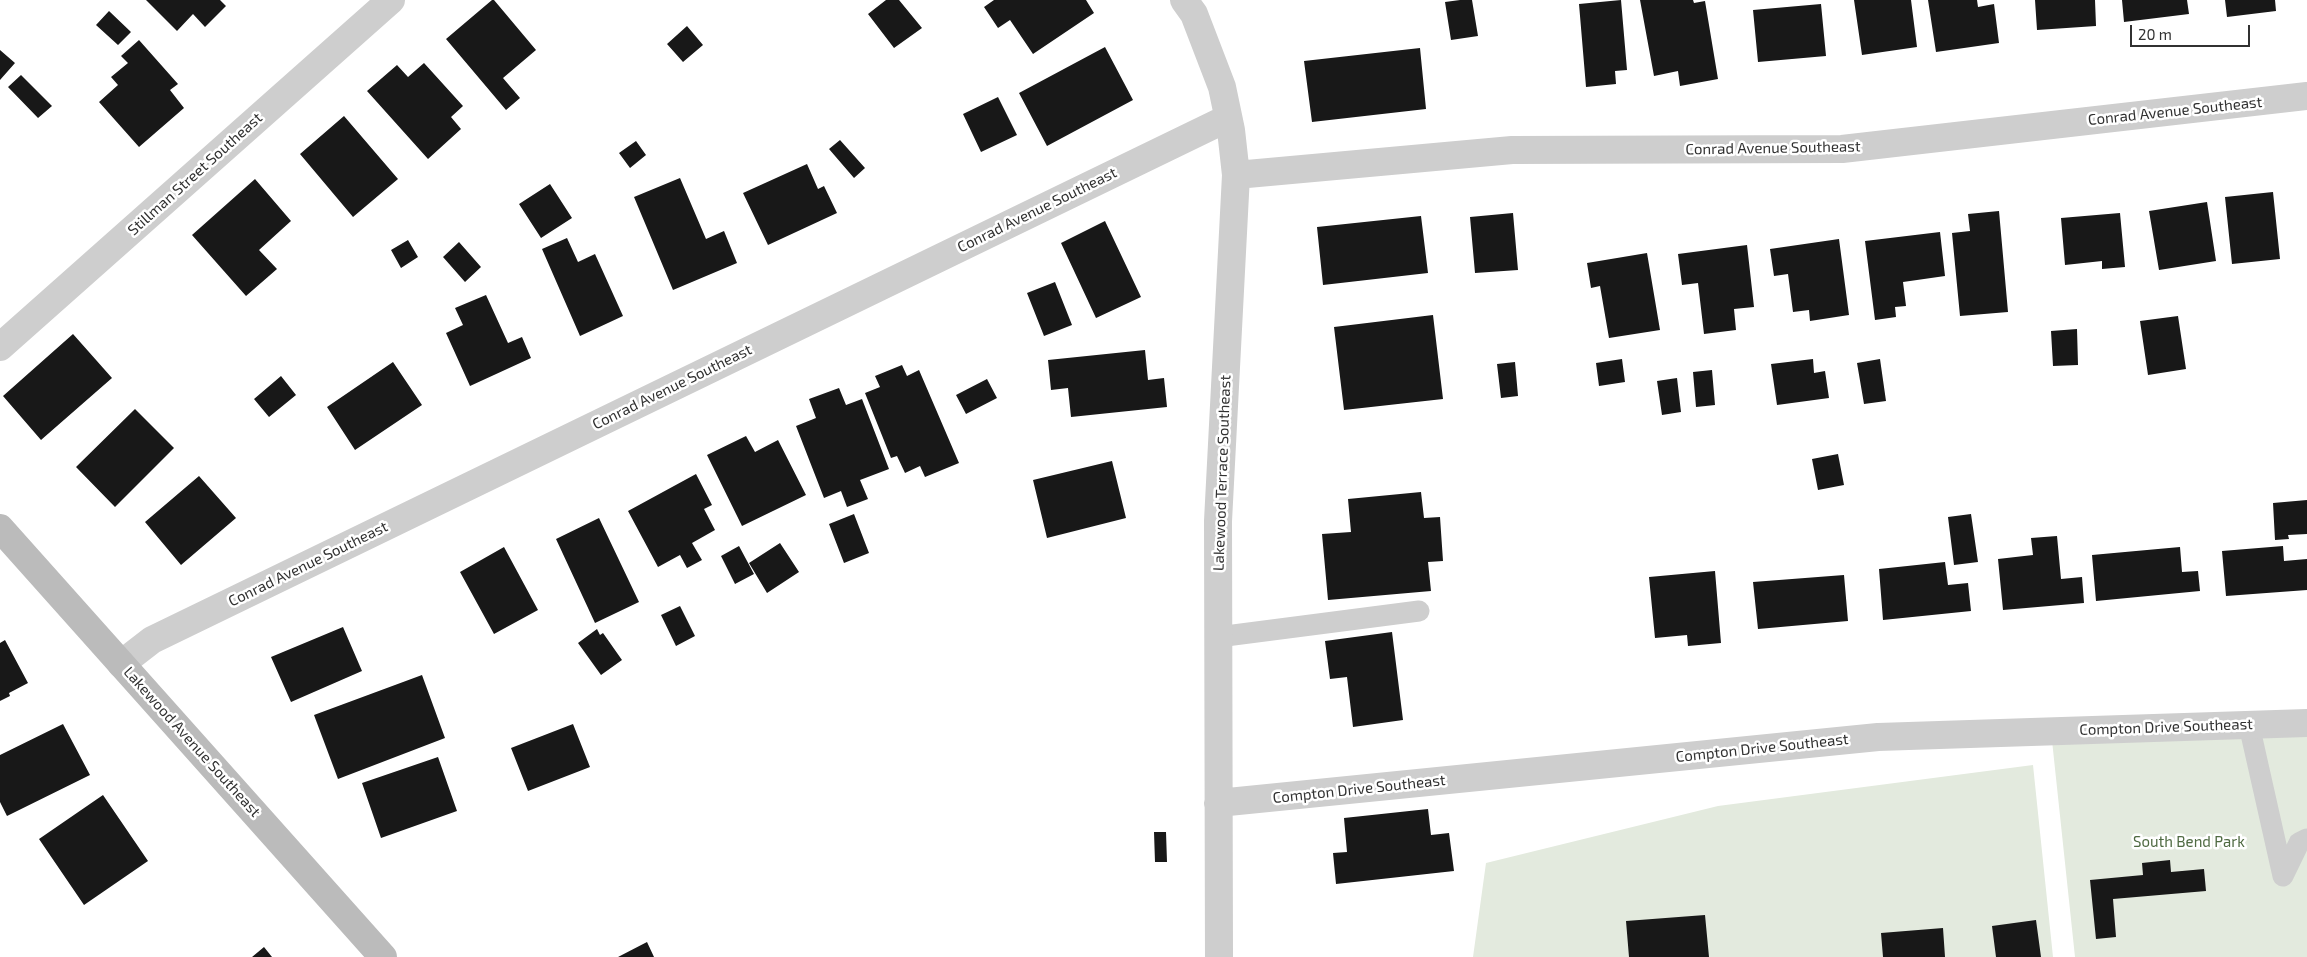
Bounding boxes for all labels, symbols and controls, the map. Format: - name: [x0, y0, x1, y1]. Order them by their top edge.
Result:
- scale bar: [2132, 15, 2252, 47]
- text: 20 m: [2138, 25, 2172, 43]
- street label: Conrad Avenue Southeast: [2087, 93, 2263, 129]
- street label: Stillman Street Southeast: [124, 109, 266, 239]
- street label: Conrad Avenue Southeast: [1685, 137, 1861, 159]
- street label: Conrad Avenue Southeast: [954, 164, 1120, 256]
- street label: Conrad Avenue Southeast: [589, 341, 755, 433]
- street label: Lakewood Terrace Southeast: [1210, 375, 1234, 571]
- street label: Conrad Avenue Southeast: [225, 518, 391, 610]
- street label: Lakewood Avenue Southeast: [120, 663, 264, 821]
- street label: Compton Drive Southeast: [2079, 715, 2253, 739]
- street label: Compton Drive Southeast: [1675, 730, 1849, 766]
- street label: Compton Drive Southeast: [1272, 771, 1446, 807]
- park label: South Bend Park: [2133, 833, 2245, 851]

